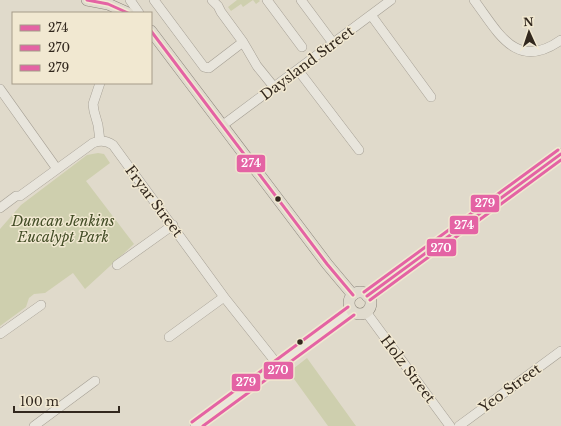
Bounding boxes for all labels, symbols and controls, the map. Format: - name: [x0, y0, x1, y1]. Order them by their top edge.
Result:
- legend: [12, 12, 152, 84]
- north arrow: [509, 12, 549, 52]
- text: N: [523, 15, 535, 29]
- text: 274: [48, 20, 68, 35]
- street label: Daysland Street: [257, 22, 358, 104]
- text: 270: [48, 40, 70, 55]
- text: 279: [48, 60, 69, 75]
- line badge: 274: [236, 154, 266, 173]
- text: 274: [241, 156, 261, 170]
- street label: Fryar Street: [121, 162, 187, 241]
- unlabelled marker: [273, 194, 283, 204]
- line badge: 279: [470, 194, 500, 213]
- text: 279: [475, 196, 495, 210]
- park label: Duncan Jenkins Eucalypt Park: [10, 212, 115, 246]
- line badge: 274: [449, 215, 479, 235]
- text: 274: [454, 218, 474, 232]
- line badge: 270: [426, 238, 457, 257]
- text: 270: [430, 241, 452, 255]
- street label: Holz Street: [377, 332, 440, 407]
- unlabelled marker: [295, 337, 305, 347]
- street label: Yeo Street: [475, 359, 545, 417]
- line badge: 270: [263, 361, 294, 380]
- text: 270: [267, 363, 289, 377]
- line badge: 279: [231, 373, 261, 392]
- text: 279: [236, 375, 256, 389]
- scale bar: [14, 388, 119, 414]
- text: 100 m: [20, 394, 59, 409]

